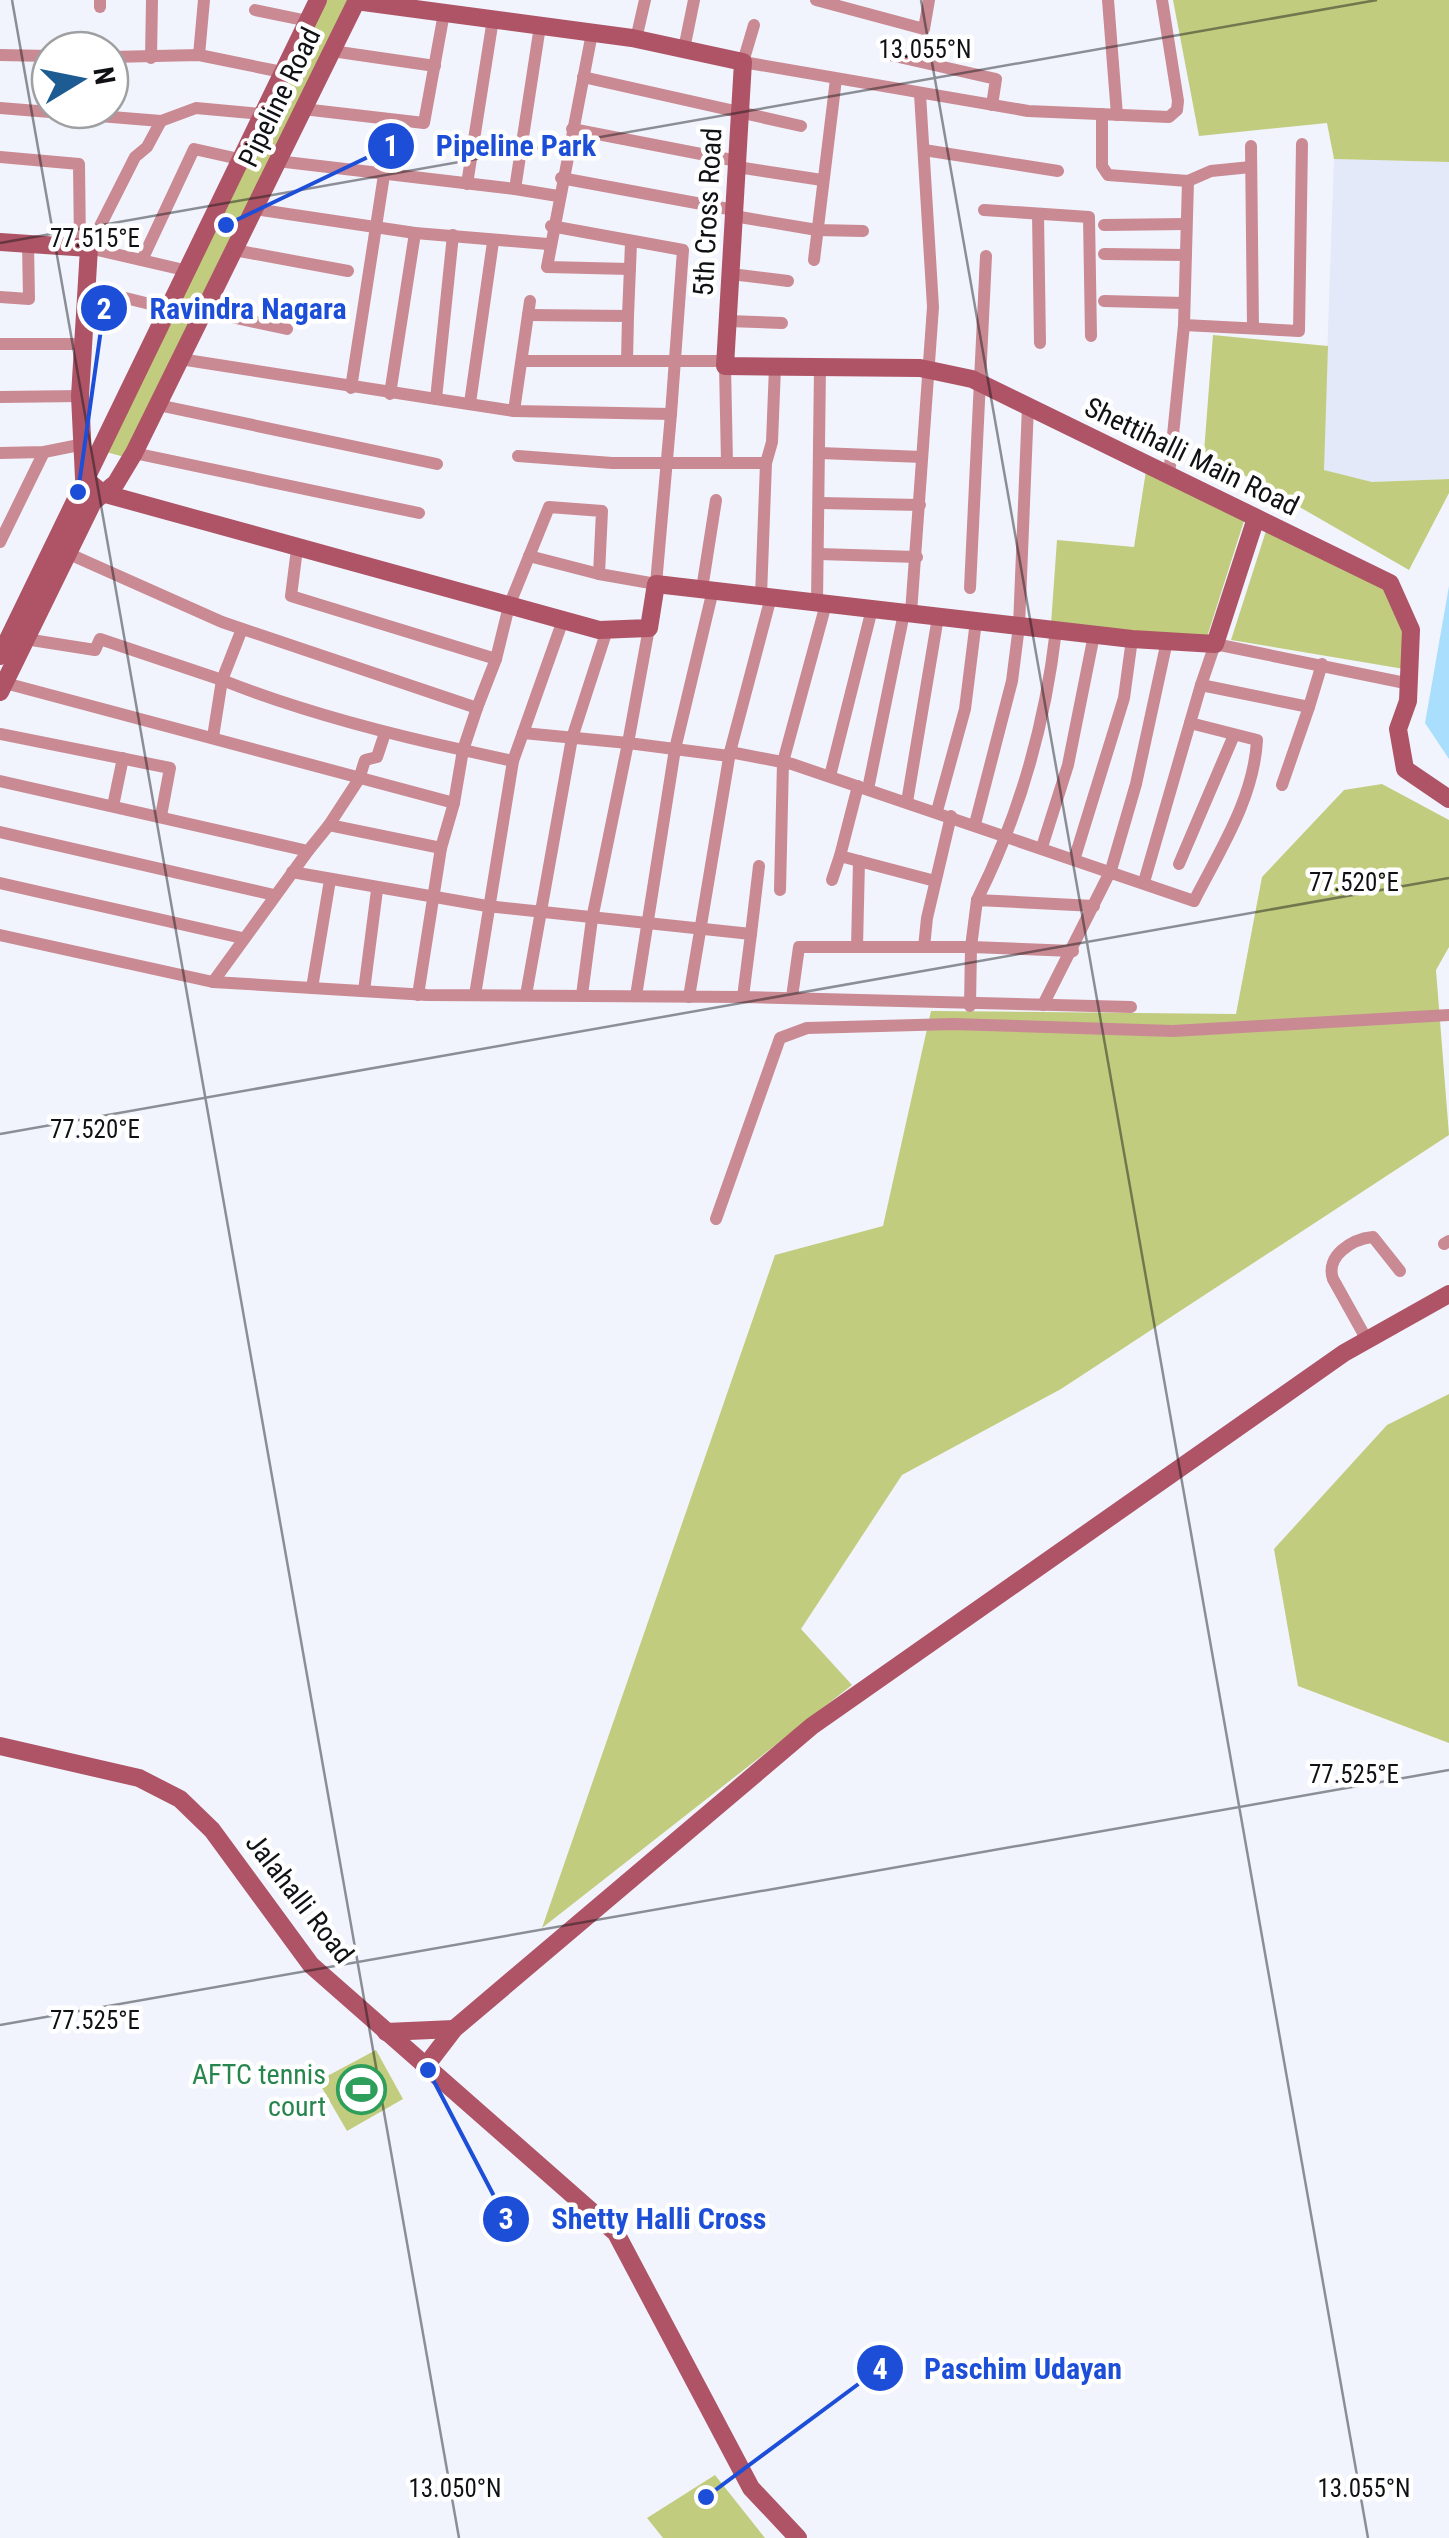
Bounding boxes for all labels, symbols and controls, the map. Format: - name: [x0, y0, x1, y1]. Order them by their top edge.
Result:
- street label: Pipeline Road: [232, 22, 327, 172]
- north arrow: [30, 30, 130, 130]
- text: 13.055°N: [878, 35, 972, 64]
- text: N: [86, 64, 122, 87]
- callout: Pipeline Park: [366, 116, 616, 176]
- street label: 5th Cross Road: [687, 127, 728, 297]
- text: 1: [383, 128, 399, 163]
- text: Pipeline Park: [436, 128, 597, 163]
- text: 77.515°E: [50, 224, 140, 253]
- callout: Ravindra Nagara: [79, 278, 366, 338]
- text: 2: [96, 291, 112, 326]
- text: Ravindra Nagara: [149, 291, 347, 326]
- street label: Shettihalli Main Road: [1079, 390, 1304, 523]
- text: 77.520°E: [1309, 868, 1399, 897]
- text: 77.520°E: [50, 1115, 140, 1144]
- text: 77.525°E: [1309, 1760, 1399, 1789]
- street label: Jalahalli Road: [239, 1827, 361, 1970]
- text: 77.525°E: [50, 2006, 140, 2035]
- place label: AFTC tennis court: [192, 2058, 326, 2123]
- sports icon: AFTC tennis court: [335, 2064, 387, 2116]
- callout: Shetty Halli Cross: [481, 2189, 786, 2249]
- text: 3: [498, 2201, 514, 2236]
- text: Shetty Halli Cross: [552, 2201, 766, 2236]
- callout: Paschim Udayan: [855, 2338, 1142, 2398]
- text: 4: [872, 2351, 888, 2386]
- text: Paschim Udayan: [924, 2351, 1122, 2386]
- text: 13.050°N: [408, 2474, 502, 2503]
- text: 13.055°N: [1317, 2474, 1411, 2503]

